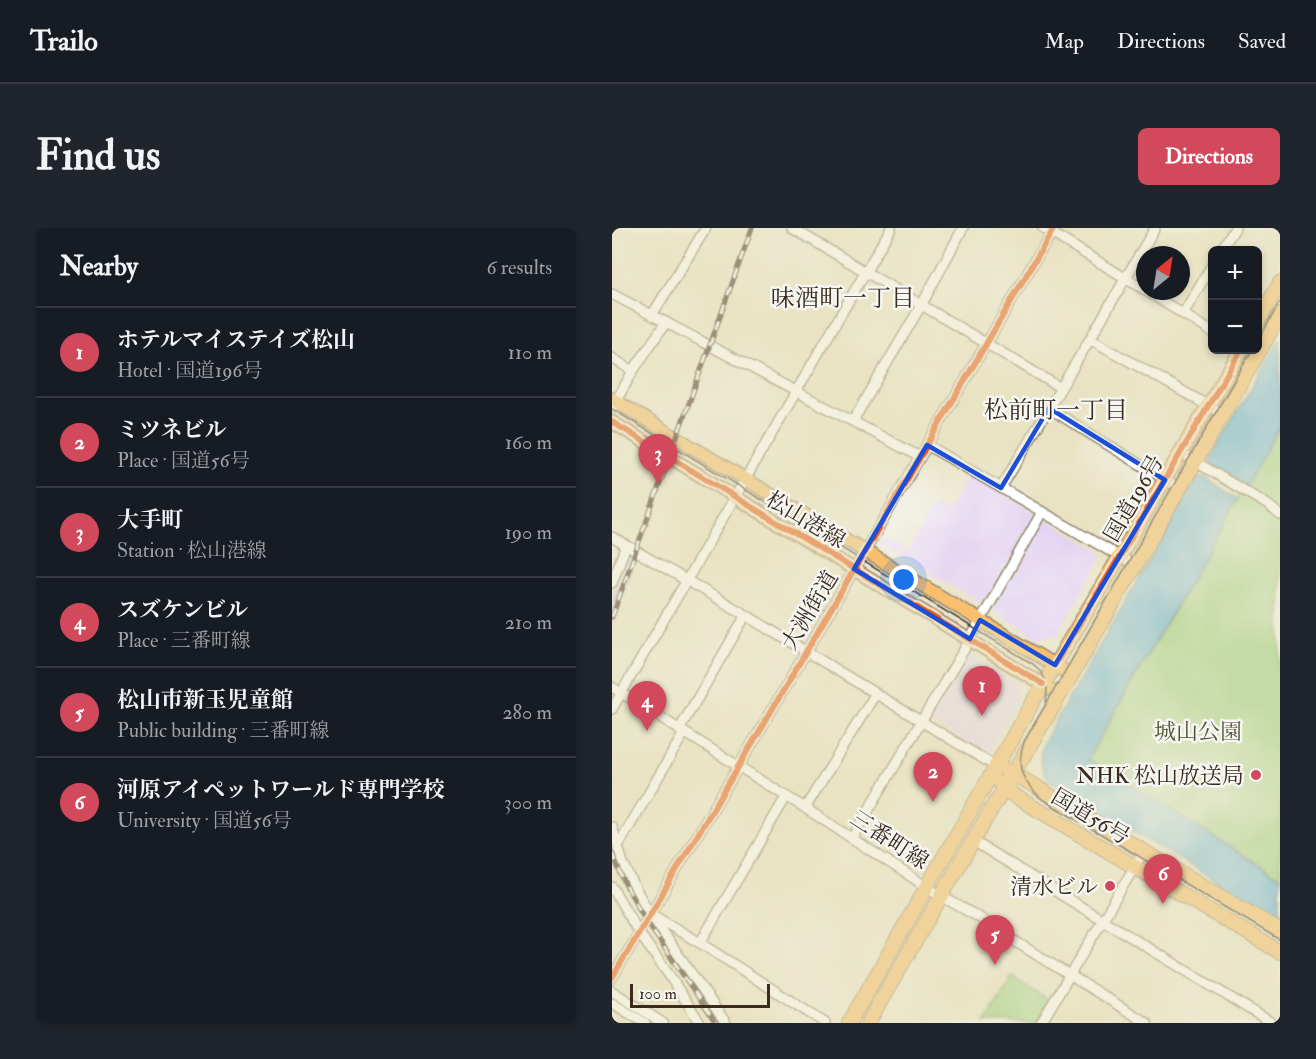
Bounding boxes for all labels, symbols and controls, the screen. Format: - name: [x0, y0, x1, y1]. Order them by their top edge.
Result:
- text: Trailo: [30, 24, 98, 59]
- text: Map: [1044, 28, 1084, 55]
- text: Directions: [1117, 28, 1205, 55]
- text: Saved: [1238, 28, 1286, 55]
- button: Directions: [1138, 128, 1280, 185]
- text: Find us: [36, 130, 160, 182]
- north arrow: [1136, 246, 1190, 300]
- map controls: [1208, 246, 1262, 354]
- button: +: [1208, 246, 1262, 300]
- text: Nearby: [60, 251, 138, 283]
- text: 6 results: [486, 255, 552, 280]
- district label: 味酒町一丁目: [771, 283, 915, 314]
- button: −: [1208, 300, 1262, 354]
- text: ホテルマイステイズ松山: [117, 326, 355, 354]
- text: 1: [76, 340, 83, 365]
- text: 110 m: [508, 340, 552, 365]
- text: Hotel · 国道196号: [117, 358, 262, 383]
- district label: 松前町一丁目: [984, 395, 1128, 426]
- text: ミツネビル: [117, 416, 227, 444]
- text: 2: [74, 430, 85, 455]
- text: 160 m: [505, 430, 552, 455]
- pin: 3: [638, 434, 678, 484]
- text: Place · 国道56号: [117, 448, 250, 473]
- street label: 国道196号: [1098, 450, 1170, 547]
- street label: 松山港線: [761, 485, 850, 555]
- text: 大手町: [117, 506, 183, 534]
- text: 3: [76, 520, 83, 545]
- text: 190 m: [505, 520, 552, 545]
- text: Station · 松山港線: [117, 538, 267, 563]
- your location: [889, 565, 918, 594]
- street label: 大洲街道: [775, 566, 845, 655]
- text: スズケンビル: [117, 596, 248, 624]
- text: 4: [74, 610, 85, 635]
- text: 210 m: [505, 610, 552, 635]
- text: Place · 三番町線: [117, 628, 251, 653]
- pin: 1: [962, 666, 1001, 716]
- pin: 4: [627, 682, 666, 731]
- text: 松山市新玉児童館: [117, 686, 293, 714]
- text: 5: [75, 700, 84, 725]
- text: 280 m: [502, 700, 552, 725]
- text: Public building · 三番町線: [117, 718, 329, 743]
- park label: 城山公園: [1154, 718, 1242, 746]
- pin: 2: [914, 752, 952, 802]
- place label: NHK 松山放送局: [1076, 762, 1244, 790]
- marker: NHK 松山放送局: [1249, 768, 1263, 782]
- text: 河原アイペットワールド専門学校: [117, 776, 445, 804]
- street label: 国道56号: [1046, 783, 1135, 851]
- text: 6: [74, 790, 85, 815]
- text: 300 m: [504, 790, 552, 815]
- street label: 三番町線: [845, 804, 934, 876]
- text: University · 国道56号: [117, 808, 292, 833]
- pin: 6: [1144, 854, 1182, 904]
- place label: 清水ビル: [1010, 873, 1098, 901]
- marker: 清水ビル: [1103, 879, 1117, 893]
- pin: 5: [976, 916, 1015, 965]
- scale bar: [630, 981, 770, 1008]
- text: 100 m: [639, 984, 677, 1004]

